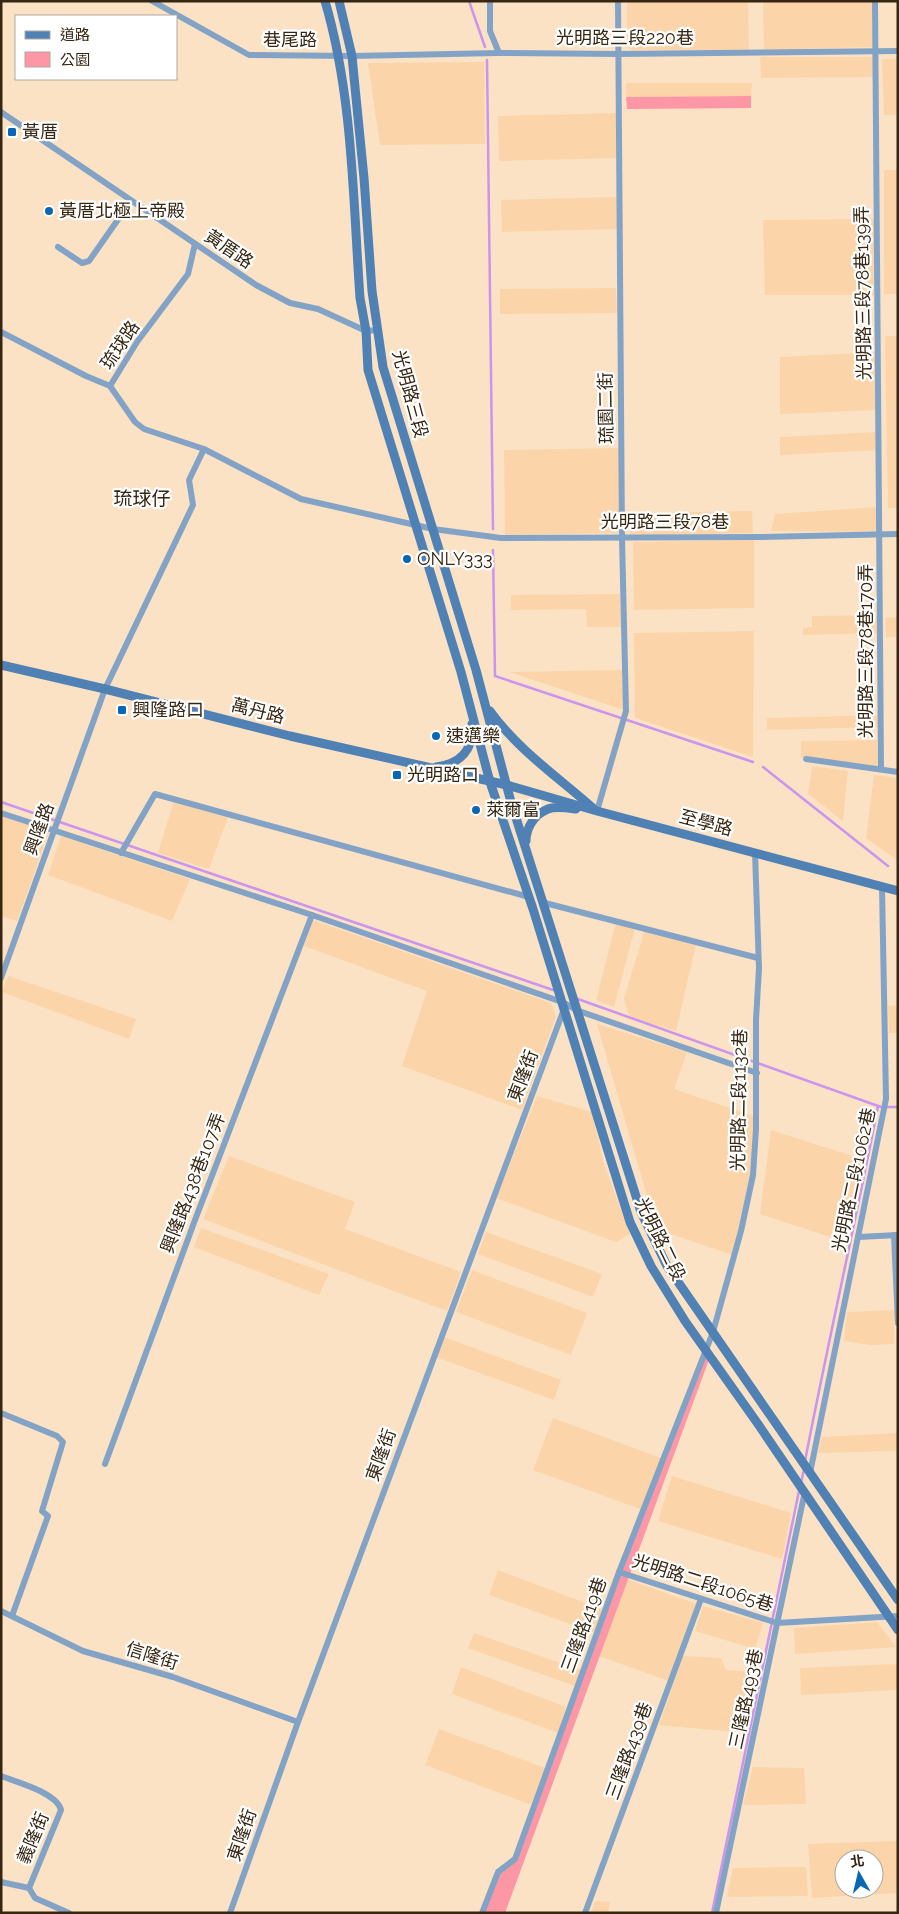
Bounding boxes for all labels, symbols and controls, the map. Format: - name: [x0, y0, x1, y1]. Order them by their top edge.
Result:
- legend: [15, 15, 178, 80]
- text: 道路: [60, 26, 90, 44]
- street label: 光明路三段220巷: [556, 27, 694, 48]
- street label: 巷尾路: [263, 29, 317, 50]
- text: 公園: [60, 51, 90, 69]
- place label: 黃厝: [22, 121, 58, 142]
- marker: 黃厝: [6, 126, 18, 138]
- place label: 黃厝北極上帝殿: [59, 200, 185, 221]
- marker: 黃厝北極上帝殿: [43, 205, 55, 217]
- street label: 光明路三段78巷139弄: [850, 206, 875, 380]
- street label: 黃厝路: [201, 225, 258, 272]
- street label: 琉球路: [96, 316, 143, 373]
- street label: 光明路三段: [389, 348, 432, 440]
- street label: 琉園二街: [594, 372, 617, 444]
- district label: 琉球仔: [113, 487, 171, 509]
- street label: 光明路三段78巷: [601, 511, 729, 532]
- place label: ONLY333: [417, 548, 493, 569]
- marker: ONLY333: [401, 553, 413, 565]
- street label: 光明路三段78巷170弄: [855, 564, 876, 738]
- street label: 萬丹路: [229, 694, 287, 727]
- place label: 興隆路口: [132, 699, 204, 720]
- marker: 興隆路口: [116, 704, 128, 716]
- place label: 速邁樂: [446, 725, 500, 746]
- marker: 速邁樂: [430, 730, 442, 742]
- place label: 光明路口: [407, 764, 479, 785]
- marker: 光明路口: [391, 769, 403, 781]
- place label: 萊爾富: [486, 799, 540, 820]
- street label: 興隆路: [19, 800, 58, 858]
- marker: 萊爾富: [470, 804, 482, 816]
- street label: 至學路: [677, 805, 735, 840]
- street label: 光明路二段1132巷: [727, 1029, 750, 1171]
- street label: 東隆街: [503, 1047, 542, 1105]
- street label: 光明路二段1062巷: [828, 1106, 879, 1254]
- street label: 興隆路438巷107弄: [156, 1110, 229, 1256]
- street label: 光明路二段: [631, 1194, 690, 1284]
- street label: 東隆街: [361, 1426, 400, 1484]
- street label: 光明路二段1065巷: [630, 1550, 776, 1615]
- street label: 三隆路419巷: [557, 1574, 611, 1675]
- street label: 信隆街: [123, 1638, 181, 1673]
- street label: 三隆路493巷: [725, 1647, 766, 1751]
- street label: 三隆路439巷: [601, 1699, 656, 1802]
- street label: 東隆街: [223, 1806, 260, 1864]
- street label: 義隆街: [12, 1809, 53, 1867]
- north arrow: [834, 1849, 884, 1899]
- text: 北: [849, 1852, 865, 1870]

